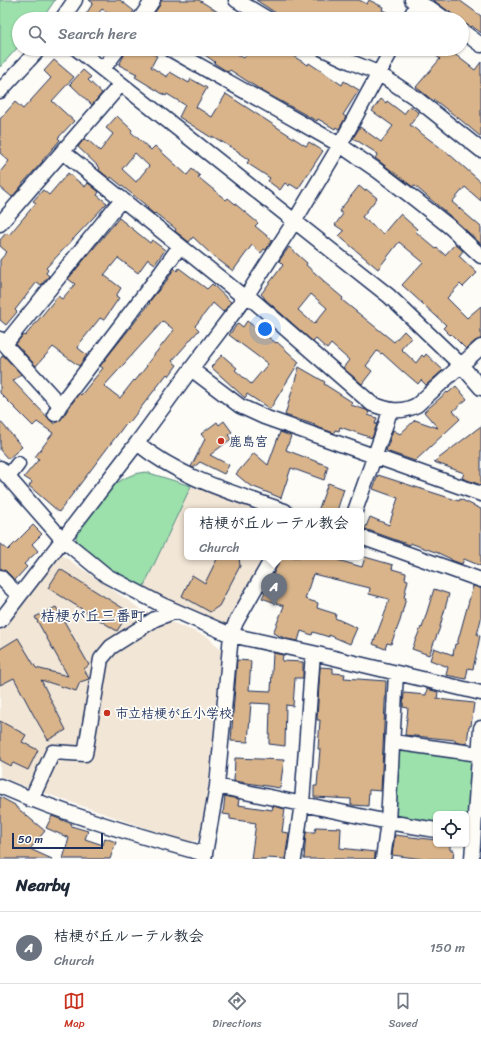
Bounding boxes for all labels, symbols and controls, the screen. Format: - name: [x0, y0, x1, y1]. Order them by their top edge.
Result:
- search box: [12, 12, 469, 56]
- text: Search here: [58, 21, 137, 47]
- icon: search: [26, 23, 48, 45]
- your location: [255, 319, 275, 339]
- place label: 鹿島宮: [229, 430, 268, 453]
- marker: 鹿島宮: [216, 436, 226, 446]
- popup: [184, 508, 364, 560]
- text: 桔梗が丘ルーテル教会: [199, 510, 349, 536]
- text: Church: [199, 536, 240, 559]
- pin: A: [261, 573, 287, 606]
- district label: 桔梗が丘三番町: [40, 603, 146, 629]
- place label: 市立桔梗が丘小学校: [115, 702, 232, 725]
- marker: 市立桔梗が丘小学校: [102, 708, 112, 718]
- map controls: [433, 811, 469, 847]
- button: locate: [433, 811, 469, 847]
- text: 50 m: [18, 830, 43, 849]
- scale bar: [12, 831, 103, 850]
- text: Nearby: [16, 870, 70, 900]
- text: 桔梗が丘ルーテル教会: [54, 923, 204, 949]
- text: A: [25, 936, 33, 959]
- text: 150 m: [430, 936, 465, 959]
- text: Church: [54, 949, 95, 972]
- tab: Map: [63, 990, 85, 1033]
- tab: Directions: [212, 990, 262, 1033]
- tab: Saved: [389, 990, 418, 1033]

